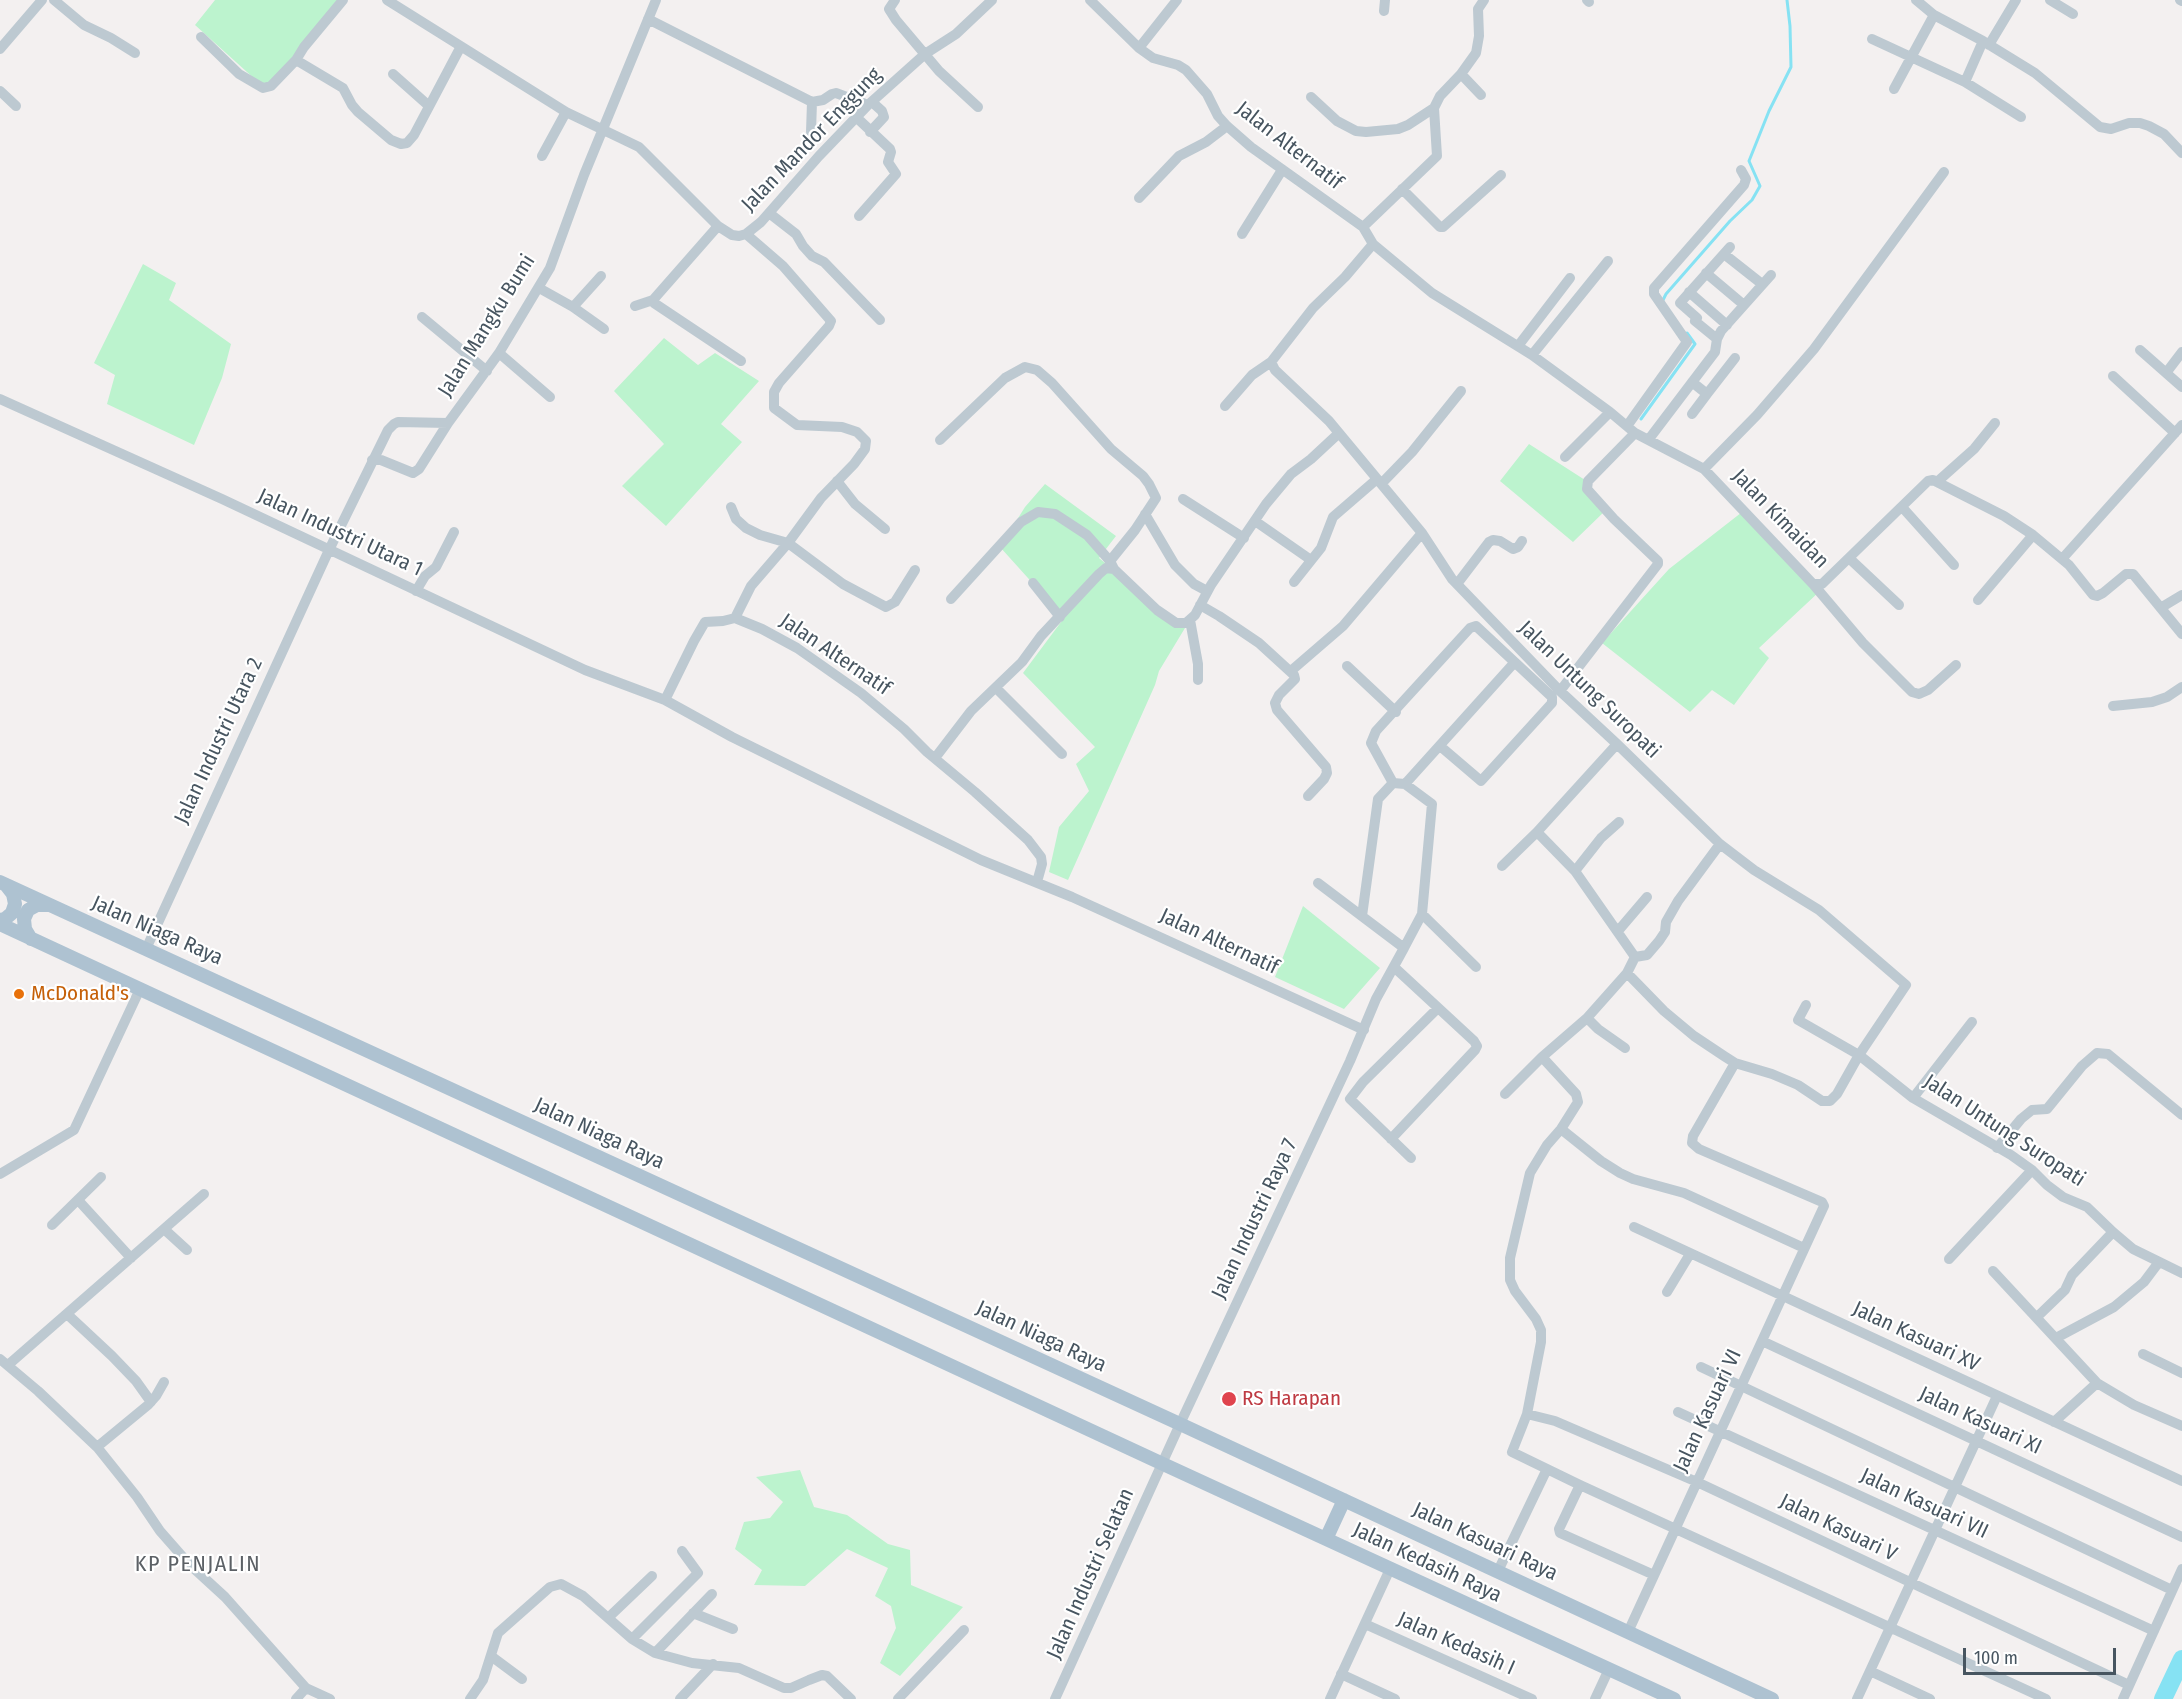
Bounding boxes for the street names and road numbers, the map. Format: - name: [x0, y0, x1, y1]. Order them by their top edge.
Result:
- street label: Jalan Mandor Enggung: [737, 63, 887, 217]
- street label: Jalan Alternatif: [1231, 97, 1347, 195]
- street label: Jalan Mangku Bumi: [433, 250, 541, 402]
- street label: Jalan Kimaidan: [1726, 464, 1834, 574]
- street label: Jalan Industri Utara 1: [253, 484, 427, 582]
- street label: Jalan Alternatif: [775, 609, 895, 701]
- street label: Jalan Untung Suropati: [1513, 616, 1665, 764]
- street label: Jalan Industri Utara 2: [169, 654, 269, 828]
- street label: Jalan Niaga Raya: [88, 891, 226, 971]
- street label: Jalan Alternatif: [1156, 903, 1282, 981]
- street label: Jalan Untung Suropati: [1919, 1069, 2089, 1193]
- street label: Jalan Niaga Raya: [530, 1093, 668, 1175]
- street label: Jalan Industri Raya 7: [1207, 1135, 1303, 1303]
- street label: Jalan Niaga Raya: [972, 1296, 1110, 1378]
- street label: Jalan Kasuari XV: [1848, 1297, 1984, 1377]
- street label: Jalan Kasuari VI: [1669, 1346, 1747, 1476]
- street label: Jalan Kasuari XI: [1915, 1382, 2045, 1460]
- street label: Jalan Kasuari VII: [1856, 1463, 1992, 1545]
- street label: Jalan Industri Selatan: [1042, 1485, 1140, 1663]
- street label: Jalan Kasuari V: [1775, 1489, 1901, 1567]
- street label: Jalan Kasuari Raya: [1409, 1497, 1561, 1587]
- street label: Jalan Kedasih Raya: [1349, 1518, 1505, 1608]
- street label: Jalan Kedasih I: [1393, 1607, 1519, 1681]

